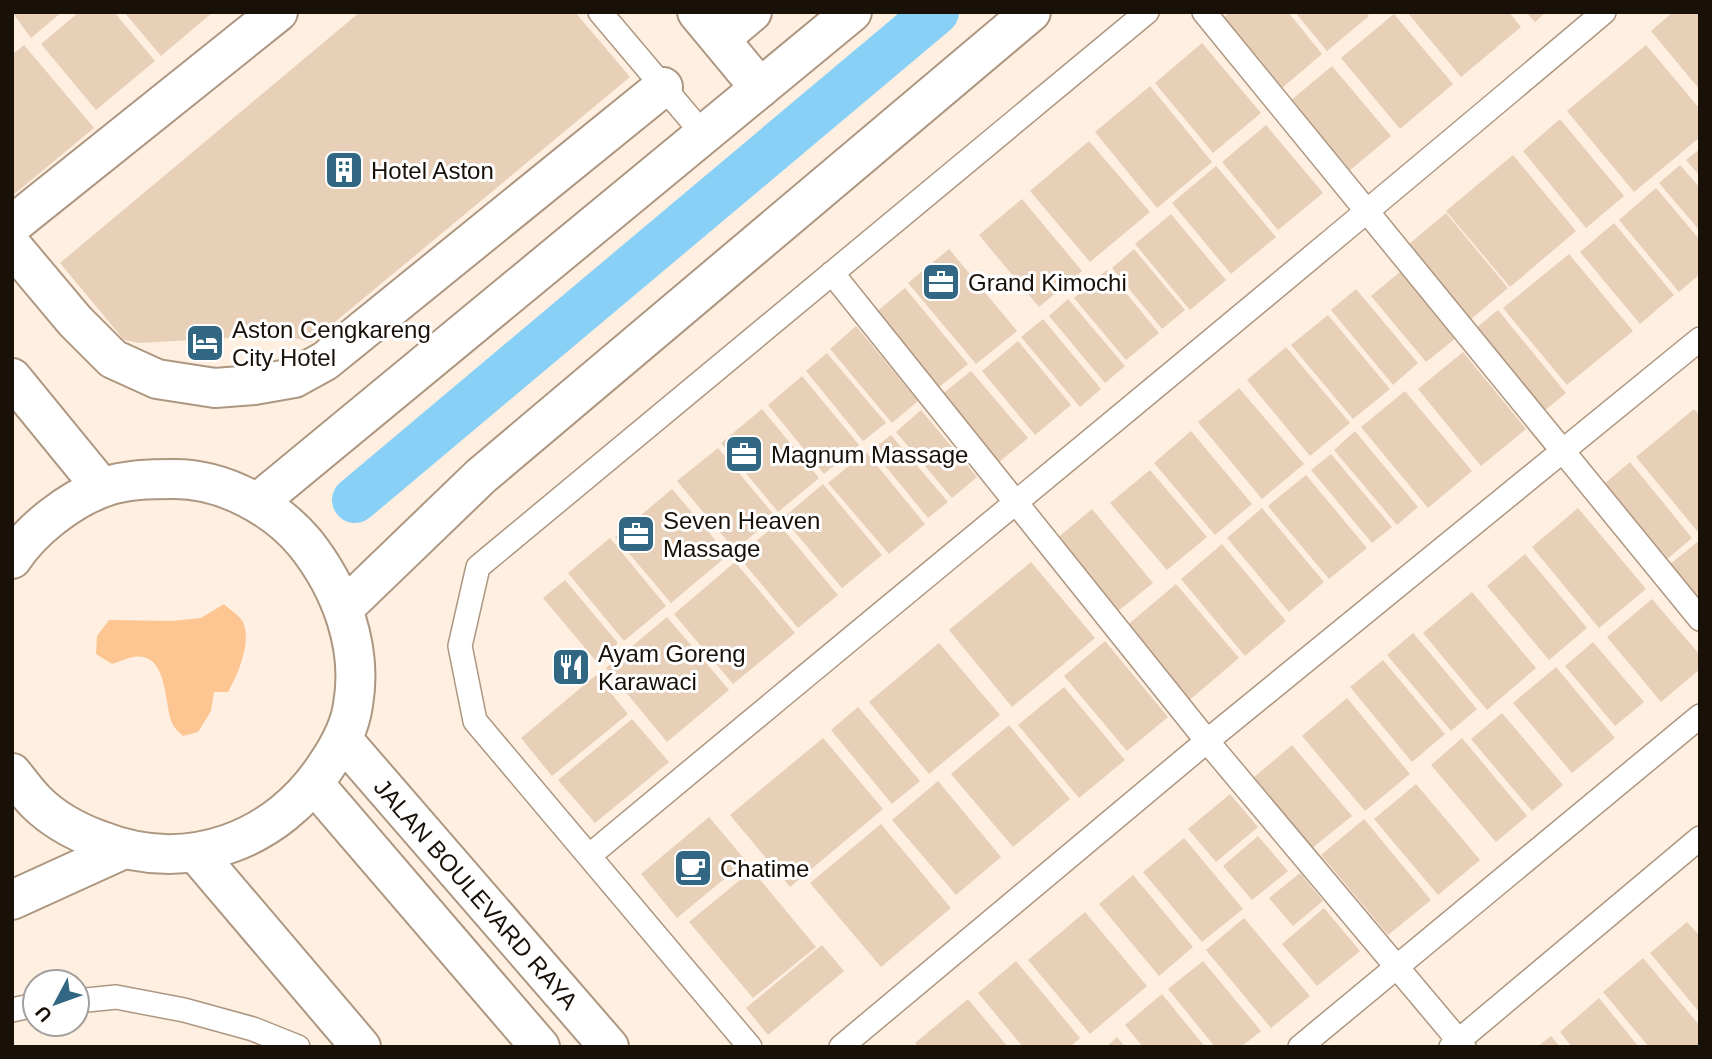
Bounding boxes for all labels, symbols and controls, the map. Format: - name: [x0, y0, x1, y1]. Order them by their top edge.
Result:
- building icon: Hotel Aston: [323, 149, 365, 191]
- place label: Hotel Aston: [371, 157, 494, 184]
- office icon: Grand Kimochi: [920, 261, 962, 303]
- place label: Grand Kimochi: [968, 269, 1127, 296]
- place label: Aston Cengkareng City Hotel: [232, 316, 431, 371]
- hotel icon: Aston Cengkareng City Hotel: [184, 322, 226, 364]
- office icon: Magnum Massage: [723, 433, 765, 475]
- place label: Magnum Massage: [771, 441, 968, 468]
- place label: Seven Heaven Massage: [663, 507, 820, 562]
- office icon: Seven Heaven Massage: [615, 513, 657, 555]
- place label: Ayam Goreng Karawaci: [598, 640, 746, 695]
- restaurant icon: Ayam Goreng Karawaci: [550, 646, 592, 688]
- street label: JALAN BOULEVARD RAYA: [369, 773, 583, 1015]
- cafe icon: Chatime: [672, 847, 714, 889]
- place label: Chatime: [720, 855, 809, 882]
- north arrow: [21, 968, 91, 1038]
- text: U: [31, 1002, 56, 1026]

